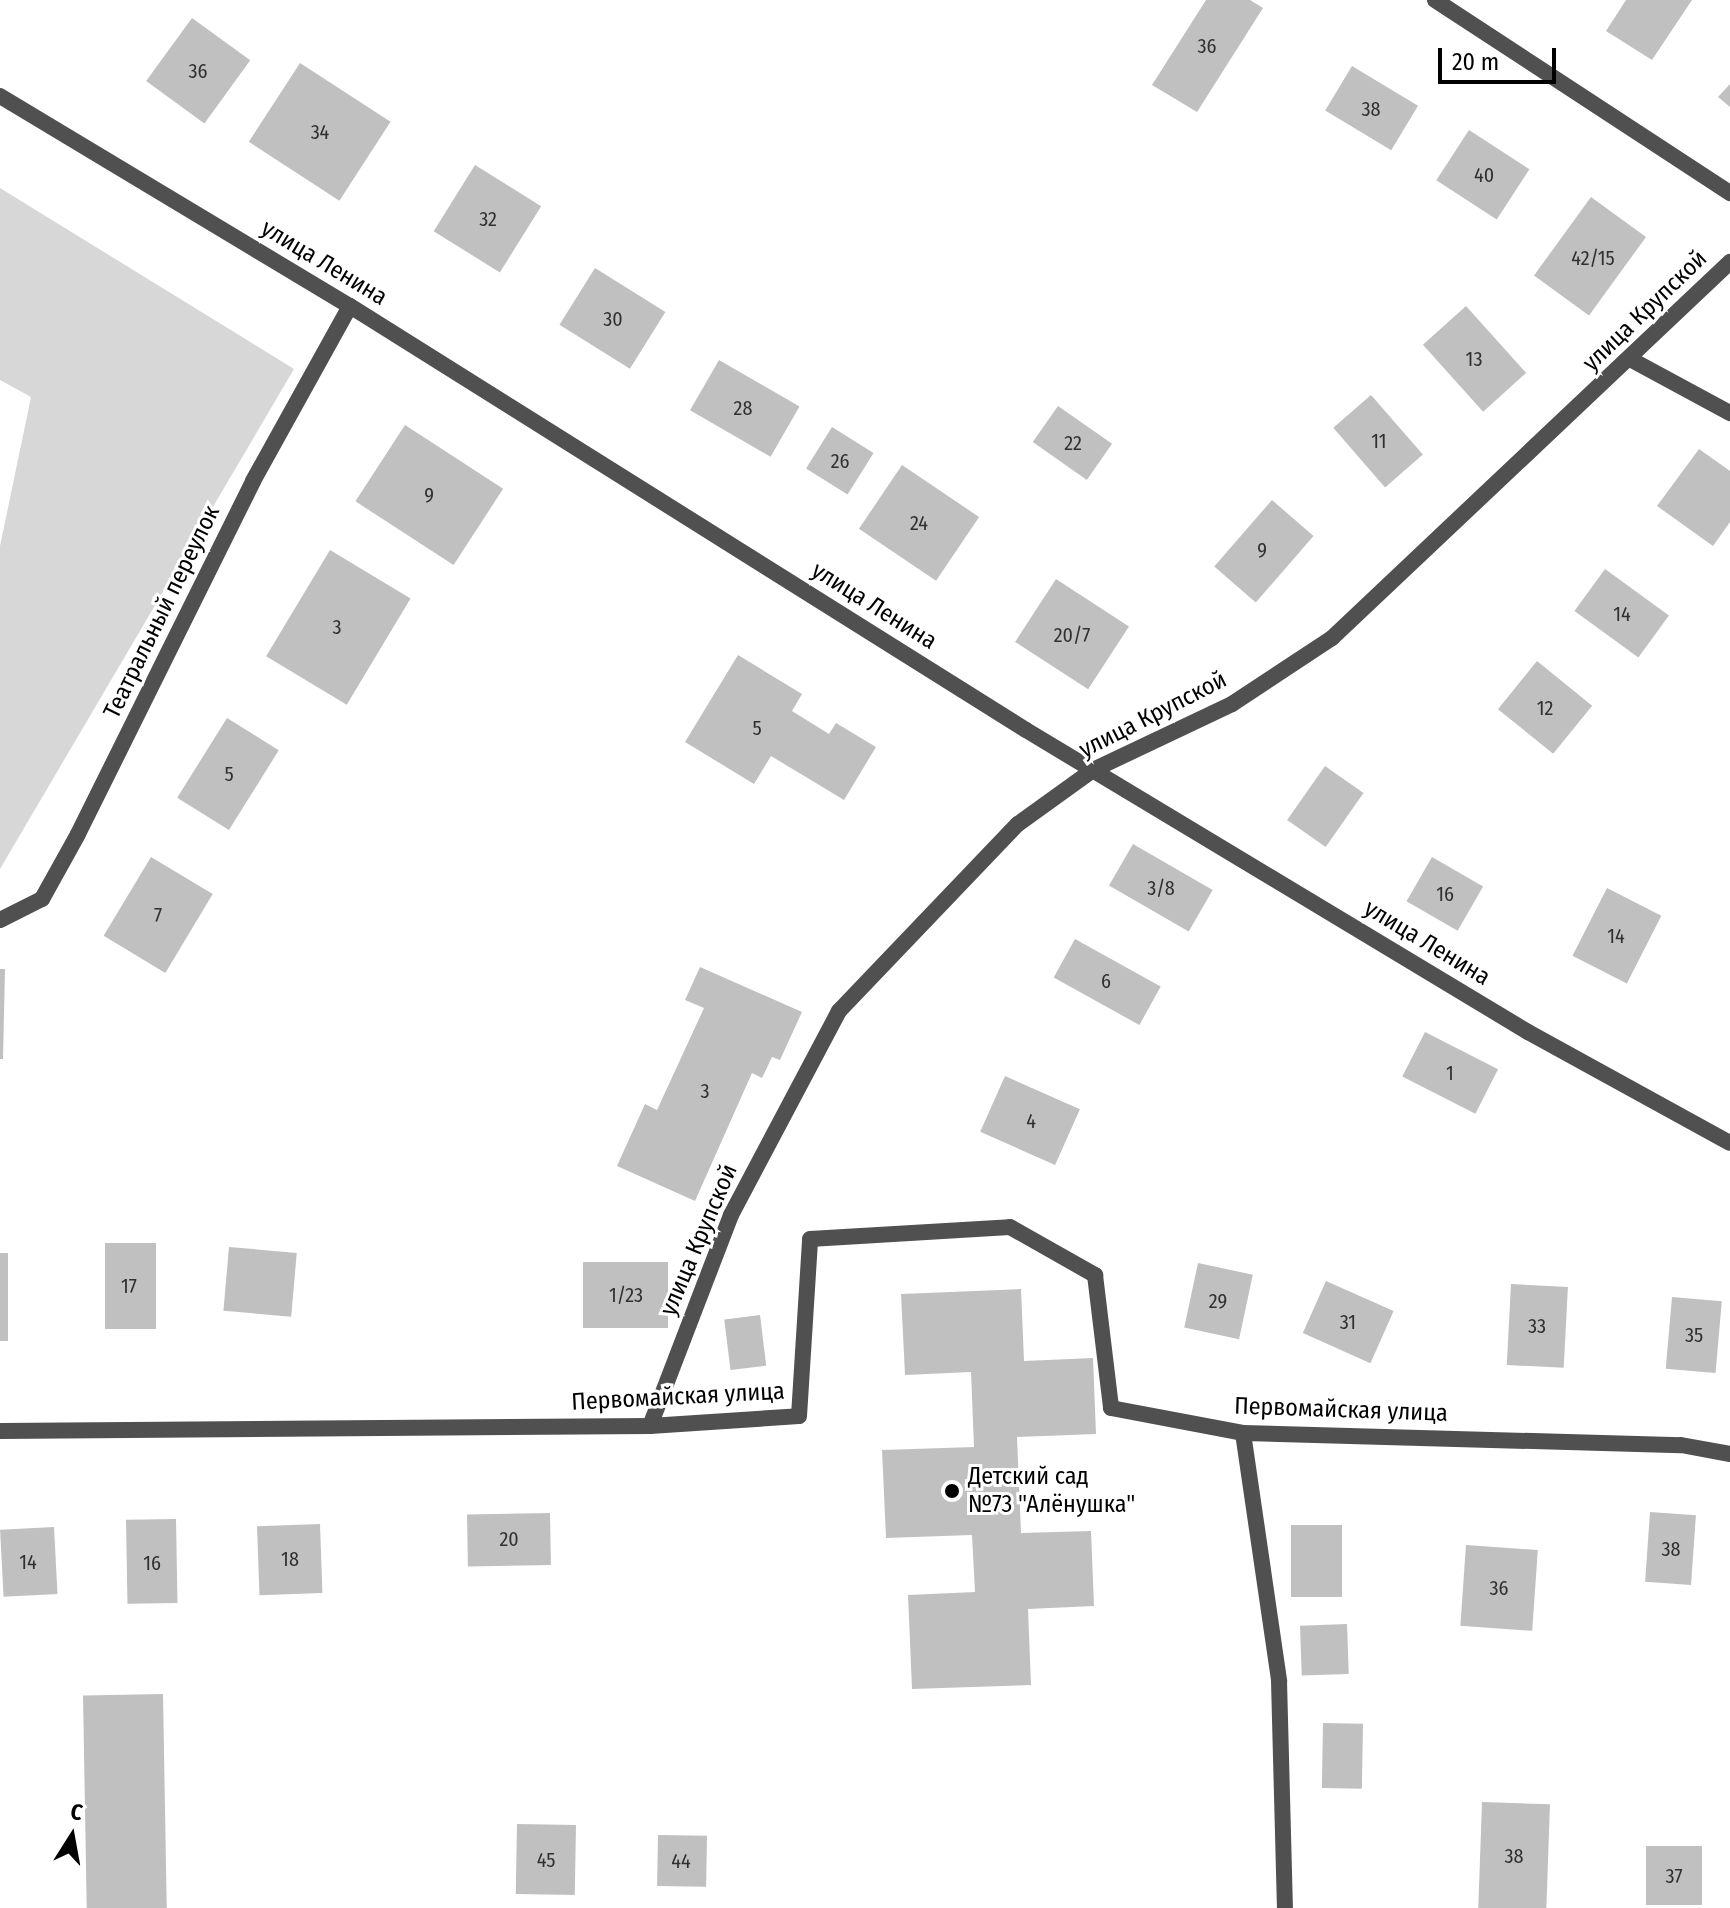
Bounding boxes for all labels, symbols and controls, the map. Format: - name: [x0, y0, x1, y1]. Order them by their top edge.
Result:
- scale bar: [1442, 32, 1560, 82]
- house number: 36: [1198, 34, 1216, 58]
- text: 20 m: [1452, 48, 1499, 76]
- house number: 36: [189, 59, 207, 83]
- house number: 38: [1361, 97, 1381, 121]
- house number: 34: [311, 120, 329, 144]
- house number: 40: [1474, 163, 1494, 187]
- house number: 32: [479, 207, 497, 231]
- street label: улица Ленина: [256, 214, 392, 312]
- street label: улица Крупской: [1577, 245, 1713, 377]
- house number: 42/15: [1571, 246, 1615, 270]
- house number: 30: [603, 307, 623, 331]
- house number: 13: [1466, 347, 1482, 371]
- house number: 28: [734, 396, 752, 420]
- house number: 11: [1371, 429, 1387, 453]
- house number: 22: [1064, 431, 1082, 455]
- house number: 26: [831, 449, 849, 473]
- house number: 9: [424, 483, 434, 507]
- street label: Театральный переулок: [98, 501, 226, 723]
- house number: 24: [910, 511, 928, 535]
- house number: 9: [1257, 538, 1267, 562]
- street label: улица Ленина: [806, 556, 942, 656]
- house number: 14: [1613, 602, 1631, 626]
- house number: 3: [332, 615, 342, 639]
- house number: 20/7: [1054, 623, 1090, 647]
- street label: улица Крупской: [1075, 666, 1231, 764]
- house number: 12: [1537, 696, 1553, 720]
- house number: 5: [752, 716, 762, 740]
- house number: 5: [224, 762, 234, 786]
- house number: 3/8: [1147, 876, 1175, 900]
- house number: 16: [1436, 882, 1454, 906]
- street label: улица Ленина: [1359, 894, 1495, 992]
- house number: 7: [154, 903, 162, 927]
- house number: 14: [1607, 924, 1625, 948]
- house number: 6: [1101, 969, 1111, 993]
- house number: 1: [1446, 1061, 1454, 1085]
- house number: 3: [700, 1079, 710, 1103]
- house number: 4: [1026, 1109, 1036, 1133]
- street label: улица Крупской: [654, 1160, 744, 1320]
- house number: 17: [121, 1274, 137, 1298]
- house number: 1/23: [609, 1283, 643, 1307]
- house number: 29: [1209, 1289, 1227, 1313]
- house number: 31: [1340, 1310, 1356, 1334]
- house number: 33: [1528, 1314, 1546, 1338]
- house number: 35: [1685, 1323, 1703, 1347]
- street label: Первомайская улица: [571, 1377, 785, 1417]
- street label: Первомайская улица: [1234, 1392, 1448, 1428]
- place label: Детский сад №73 "Алёнушка": [968, 1463, 1135, 1519]
- marker: Детский сад №73 "Алёнушка": [943, 1482, 961, 1500]
- house number: 20: [499, 1527, 519, 1551]
- house number: 38: [1661, 1537, 1681, 1561]
- house number: 18: [281, 1547, 299, 1571]
- house number: 14: [19, 1550, 37, 1574]
- house number: 16: [143, 1551, 161, 1575]
- house number: 36: [1490, 1576, 1508, 1600]
- north arrow: [32, 1796, 112, 1876]
- text: С: [68, 1798, 85, 1826]
- house number: 38: [1504, 1844, 1524, 1868]
- house number: 45: [537, 1848, 555, 1872]
- house number: 44: [671, 1849, 691, 1873]
- house number: 37: [1665, 1864, 1683, 1888]

